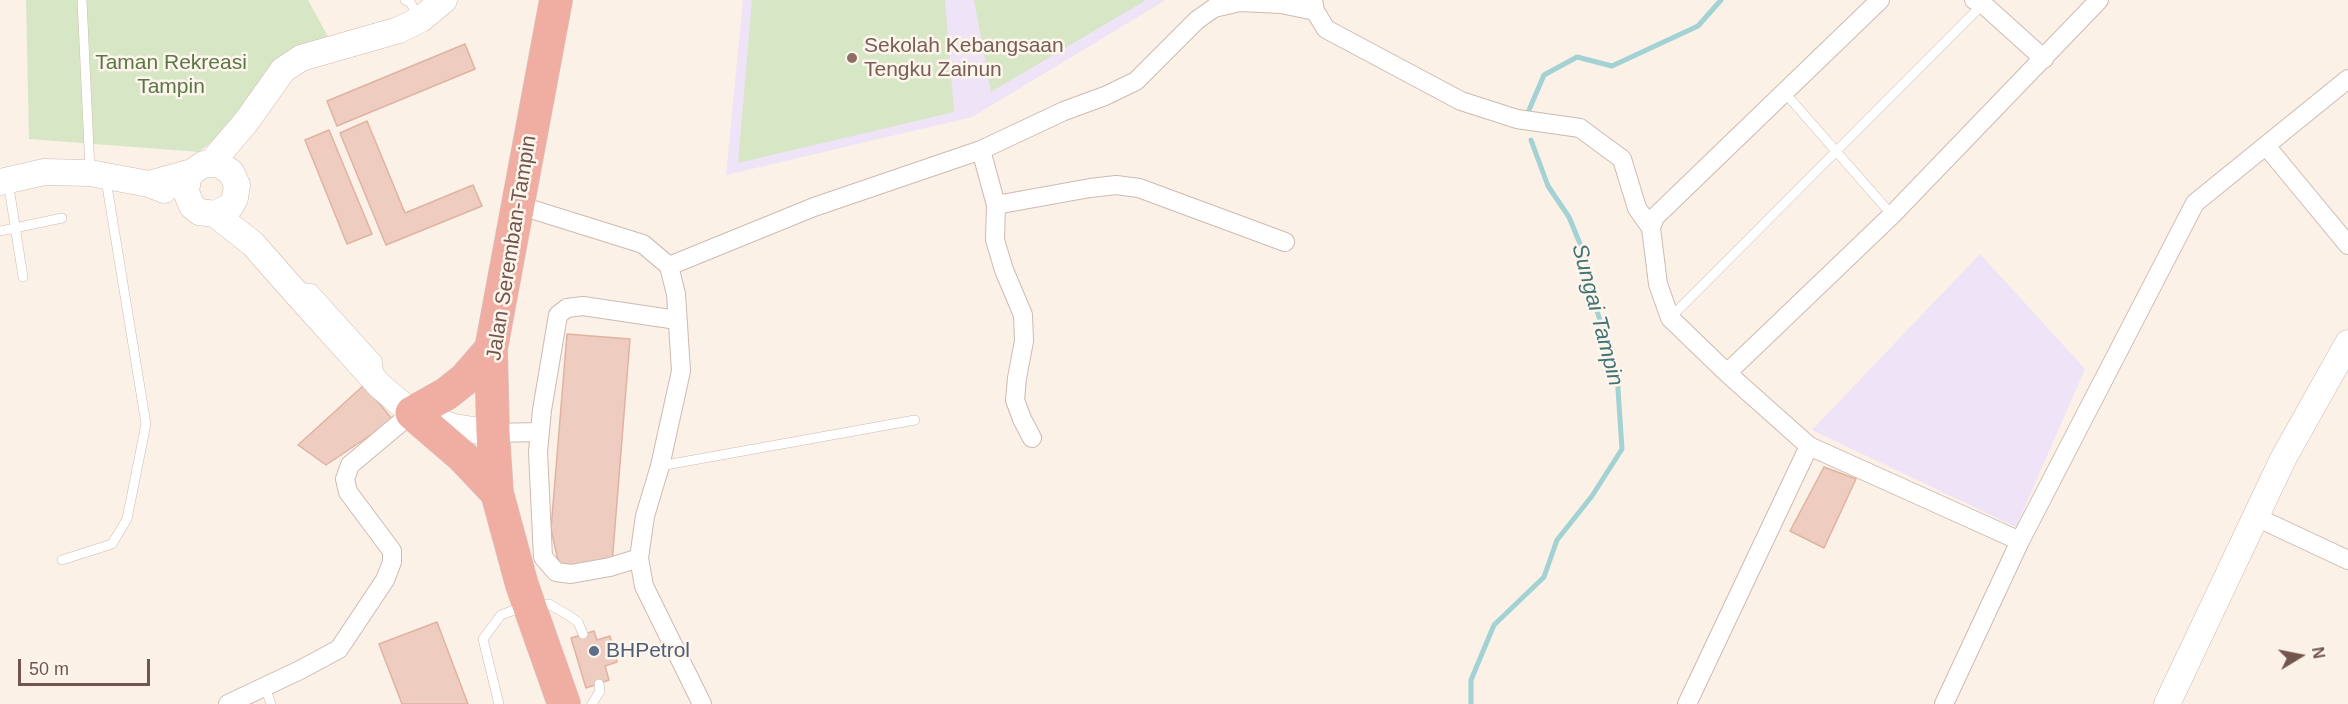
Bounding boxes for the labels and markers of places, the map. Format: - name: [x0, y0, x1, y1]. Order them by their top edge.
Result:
- place label: Sekolah Kebangsaan Tengku Zainun: [864, 33, 1064, 83]
- marker: Sekolah Kebangsaan Tengku Zainun: [845, 51, 859, 65]
- place label: BHPetrol: [606, 638, 690, 664]
- marker: BHPetrol: [587, 644, 601, 658]

